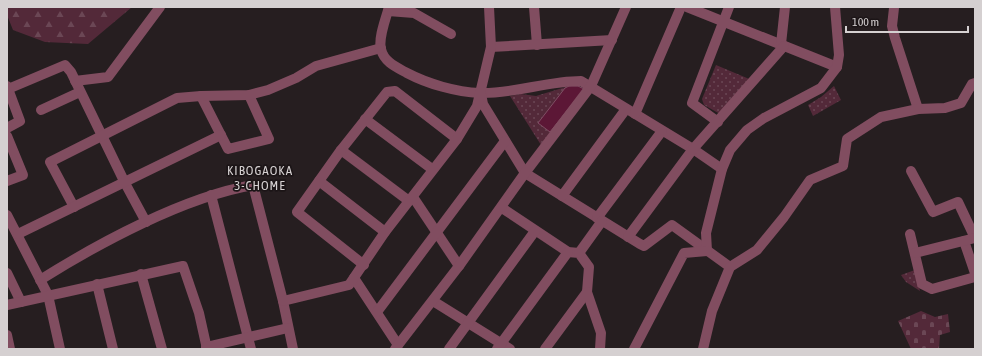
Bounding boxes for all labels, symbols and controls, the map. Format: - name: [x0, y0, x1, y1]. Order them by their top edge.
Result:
- scale bar: [846, 8, 968, 34]
- text: 100 m: [852, 15, 879, 29]
- district label: KIBOGAOKA 3-CHOME: [227, 163, 293, 193]

